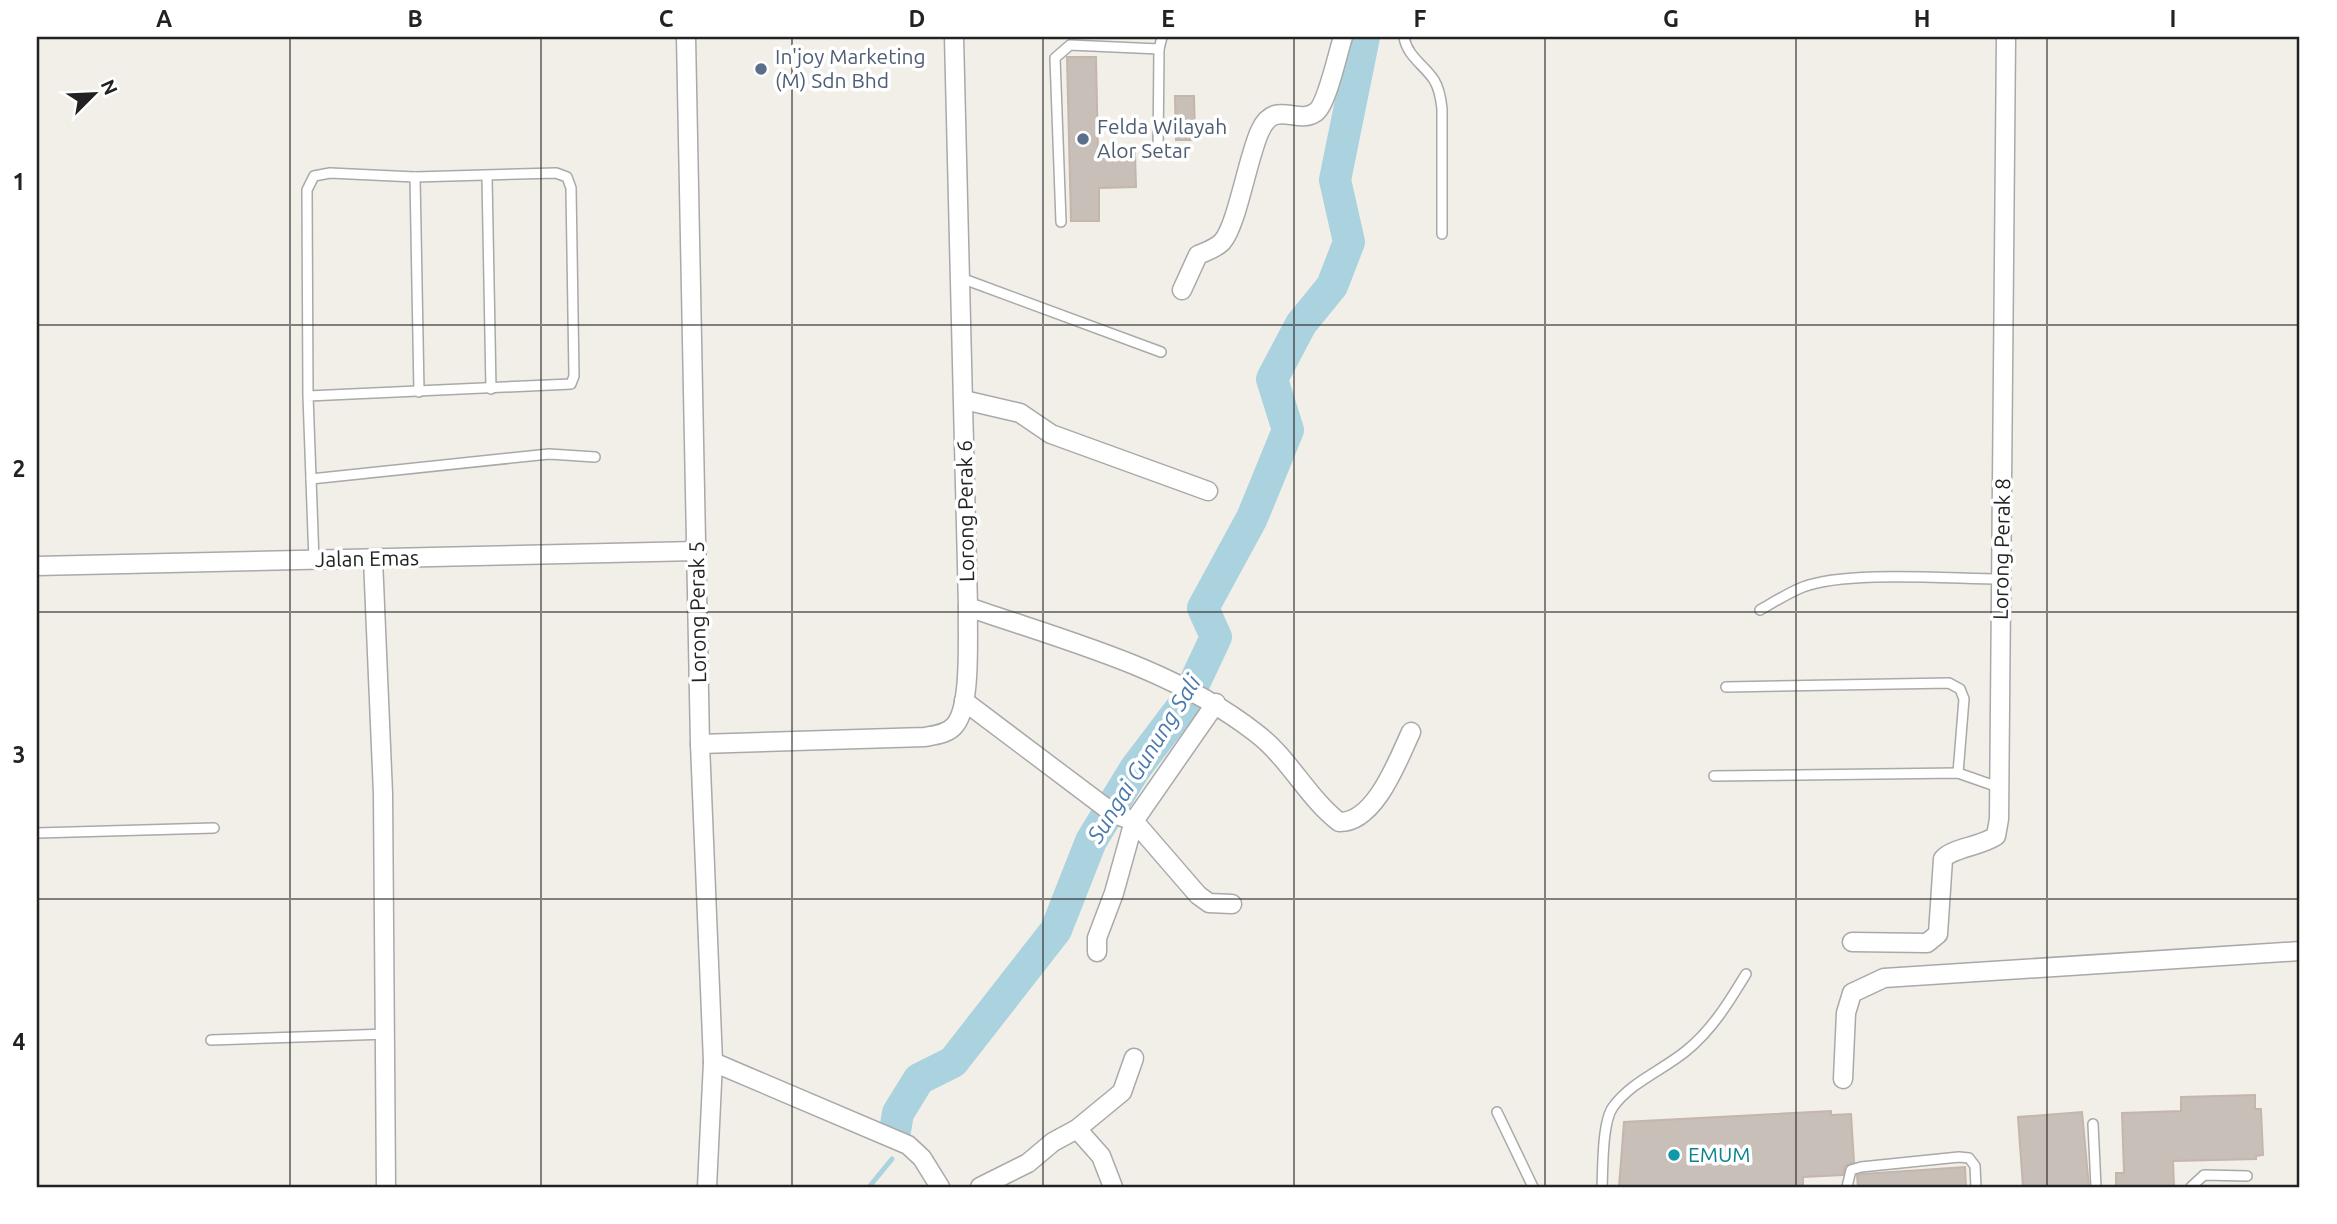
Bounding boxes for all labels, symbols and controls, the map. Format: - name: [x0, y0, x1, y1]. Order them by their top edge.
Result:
- text: A: [156, 6, 172, 31]
- text: B: [407, 6, 423, 31]
- text: C: [659, 6, 674, 31]
- text: D: [909, 6, 925, 31]
- text: E: [1161, 6, 1175, 31]
- text: F: [1414, 6, 1427, 31]
- text: G: [1663, 6, 1679, 31]
- text: H: [1914, 6, 1930, 31]
- text: I: [2170, 6, 2176, 31]
- place label: In'joy Marketing (M) Sdn Bhd: [775, 44, 926, 92]
- north arrow: [60, 60, 130, 130]
- marker: In'joy Marketing (M) Sdn Bhd: [753, 61, 769, 77]
- text: N: [97, 76, 122, 98]
- place label: Felda Wilayah Alor Setar: [1097, 114, 1227, 162]
- marker: Felda Wilayah Alor Setar: [1075, 131, 1091, 147]
- text: 1: [13, 169, 25, 194]
- street label: Lorong Perak 6: [952, 440, 978, 582]
- text: 2: [13, 456, 25, 481]
- street label: Lorong Perak 8: [1988, 478, 2014, 620]
- street label: Lorong Perak 5: [684, 541, 710, 683]
- street label: Jalan Emas: [315, 545, 419, 571]
- water label: Sungai Gunung Sali: [1081, 669, 1206, 848]
- text: 3: [13, 742, 25, 767]
- text: 4: [13, 1029, 26, 1054]
- place label: EMUM: [1688, 1142, 1751, 1166]
- marker: EMUM: [1666, 1147, 1682, 1163]

